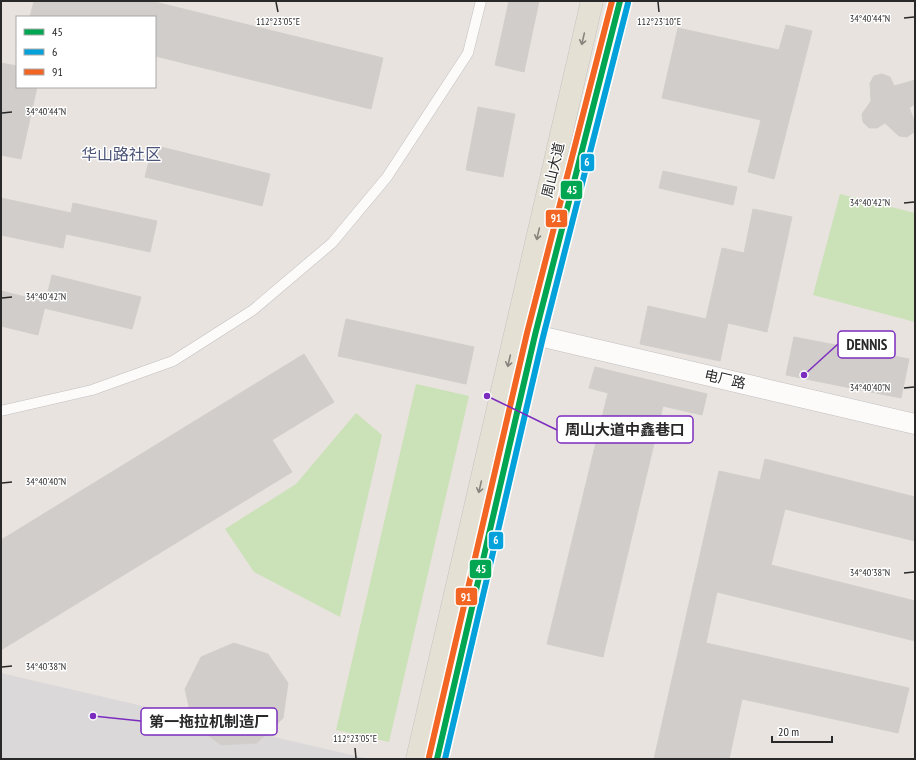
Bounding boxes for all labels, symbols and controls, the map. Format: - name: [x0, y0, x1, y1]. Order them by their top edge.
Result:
- text: 34°40'44"N: [850, 12, 890, 25]
- text: 112°23'05"E: [256, 15, 300, 28]
- text: 112°23'10"E: [637, 15, 681, 28]
- legend: [16, 16, 156, 88]
- text: 45: [52, 24, 63, 39]
- one-way arrow: [579, 32, 587, 45]
- text: 6: [52, 44, 57, 59]
- text: 91: [52, 64, 63, 79]
- text: 34°40'44"N: [26, 105, 66, 118]
- street label: 周山大道: [538, 141, 568, 199]
- district label: 华山路社区: [81, 144, 161, 164]
- line badge: 6: [580, 153, 595, 172]
- text: 6: [584, 155, 590, 169]
- line badge: 45: [560, 180, 583, 200]
- text: 45: [567, 183, 577, 197]
- text: 34°40'42"N: [850, 196, 890, 209]
- line badge: 91: [545, 209, 568, 228]
- text: 91: [551, 211, 561, 225]
- one-way arrow: [534, 227, 542, 240]
- text: 34°40'42"N: [26, 290, 66, 303]
- callout: DENNIS: [838, 331, 895, 358]
- text: DENNIS: [847, 335, 888, 354]
- one-way arrow: [505, 354, 512, 367]
- street label: 电厂路: [703, 366, 747, 392]
- text: 34°40'40"N: [850, 381, 890, 394]
- callout: 周山大道中鑫巷口: [557, 416, 693, 443]
- text: 周山大道中鑫巷口: [565, 420, 685, 439]
- text: 34°40'40"N: [26, 475, 66, 488]
- one-way arrow: [475, 480, 483, 493]
- line badge: 6: [488, 531, 504, 550]
- text: 6: [493, 533, 499, 547]
- line badge: 45: [469, 559, 492, 579]
- text: 45: [476, 562, 486, 576]
- text: 34°40'38"N: [850, 566, 890, 579]
- line badge: 91: [455, 587, 478, 606]
- text: 91: [461, 590, 471, 604]
- text: 34°40'38"N: [26, 660, 66, 673]
- callout: 第一拖拉机制造厂: [141, 708, 277, 735]
- text: 第一拖拉机制造厂: [149, 712, 269, 731]
- scale bar: [772, 718, 832, 744]
- text: 20 m: [778, 724, 799, 739]
- text: 112°23'05"E: [333, 732, 377, 745]

